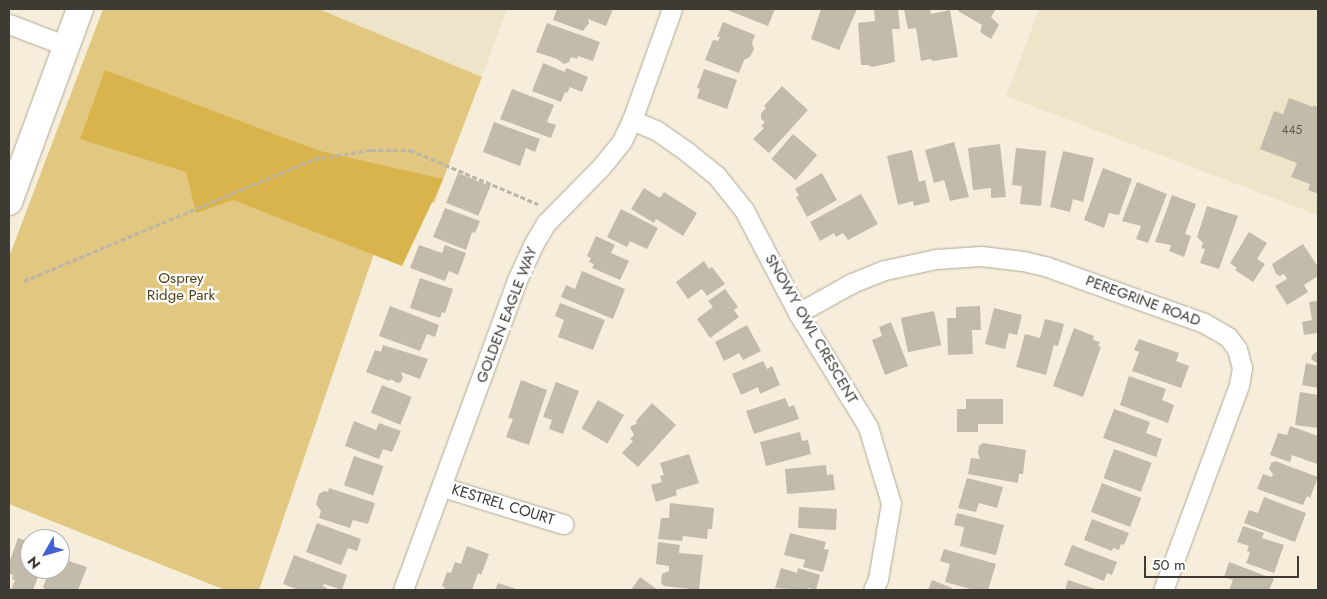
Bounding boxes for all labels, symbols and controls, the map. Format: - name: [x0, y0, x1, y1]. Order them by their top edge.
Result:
- house number: 445: [1282, 124, 1302, 138]
- street label: GOLDEN EAGLE WAY: [473, 244, 541, 386]
- street label: SNOWY OWL CRESCENT: [761, 251, 861, 407]
- park label: Osprey Ridge Park: [147, 269, 215, 304]
- street label: PEREGRINE ROAD: [1083, 272, 1203, 330]
- street label: KESTREL COURT: [449, 481, 557, 529]
- north arrow: [20, 529, 70, 579]
- scale bar: [1147, 546, 1302, 578]
- text: N: [23, 552, 45, 573]
- text: 50 m: [1152, 554, 1186, 576]

